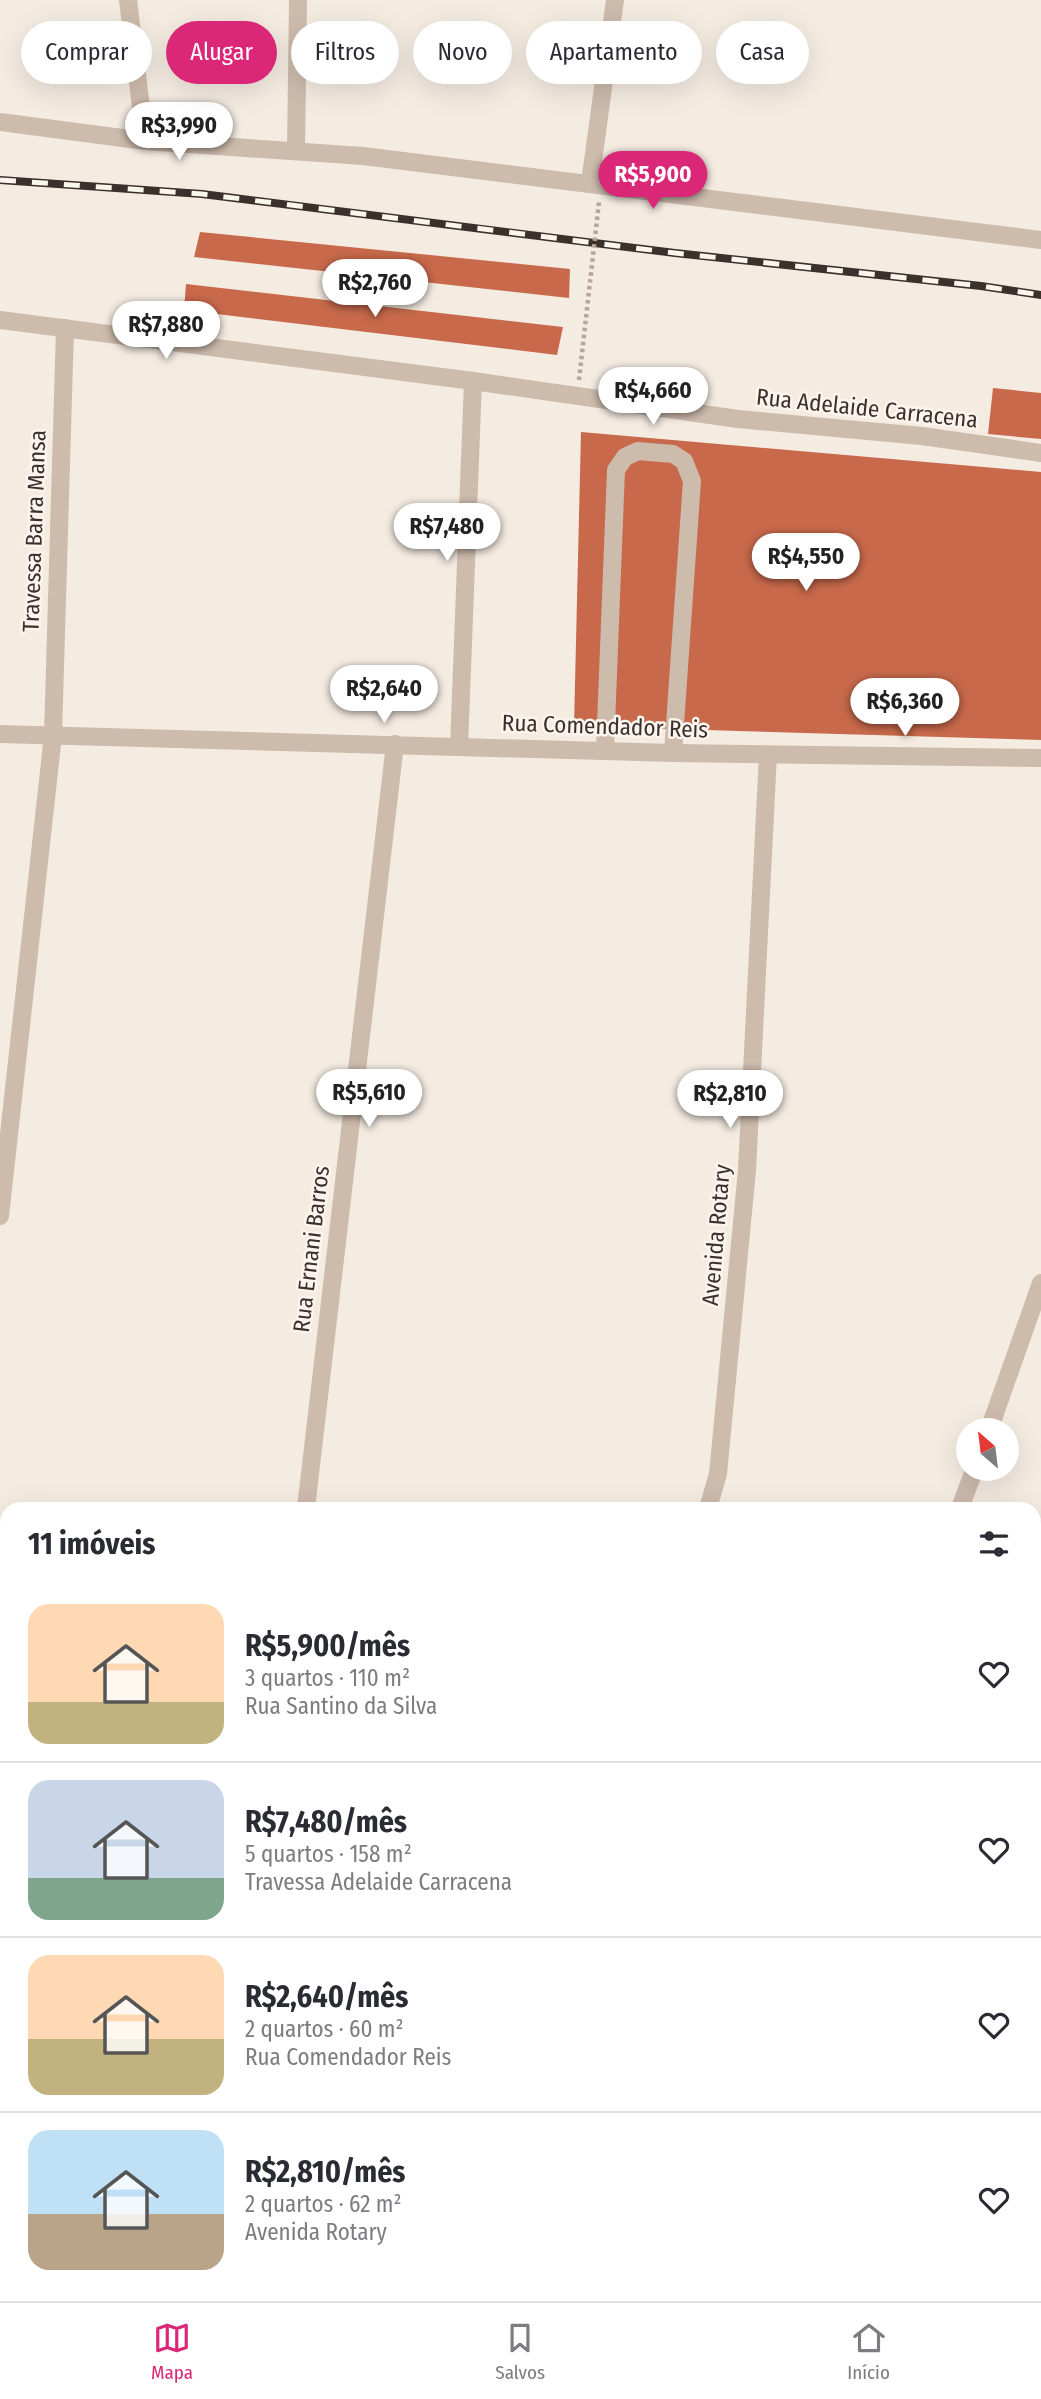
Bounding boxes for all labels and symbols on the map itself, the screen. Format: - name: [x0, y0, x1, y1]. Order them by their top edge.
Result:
- pin: R$3,990: [114, 102, 244, 162]
- pin: R$5,900: [588, 152, 718, 211]
- pin: R$2,760: [310, 260, 440, 319]
- pin: R$7,880: [101, 302, 231, 361]
- pin: R$4,660: [588, 368, 718, 427]
- street label: Rua Adelaide Carracena: [755, 382, 979, 434]
- street label: Travessa Barra Mansa: [16, 429, 52, 633]
- pin: R$7,480: [382, 504, 512, 563]
- pin: R$4,550: [741, 534, 871, 593]
- pin: R$2,640: [319, 666, 449, 725]
- pin: R$6,360: [840, 678, 970, 738]
- street label: Rua Comendador Reis: [501, 708, 709, 744]
- pin: R$5,610: [304, 1070, 434, 1129]
- pin: R$2,810: [665, 1070, 795, 1130]
- street label: Avenida Rotary: [696, 1162, 736, 1307]
- street label: Rua Ernani Barros: [287, 1164, 335, 1334]
- north arrow: [956, 1418, 1018, 1480]

